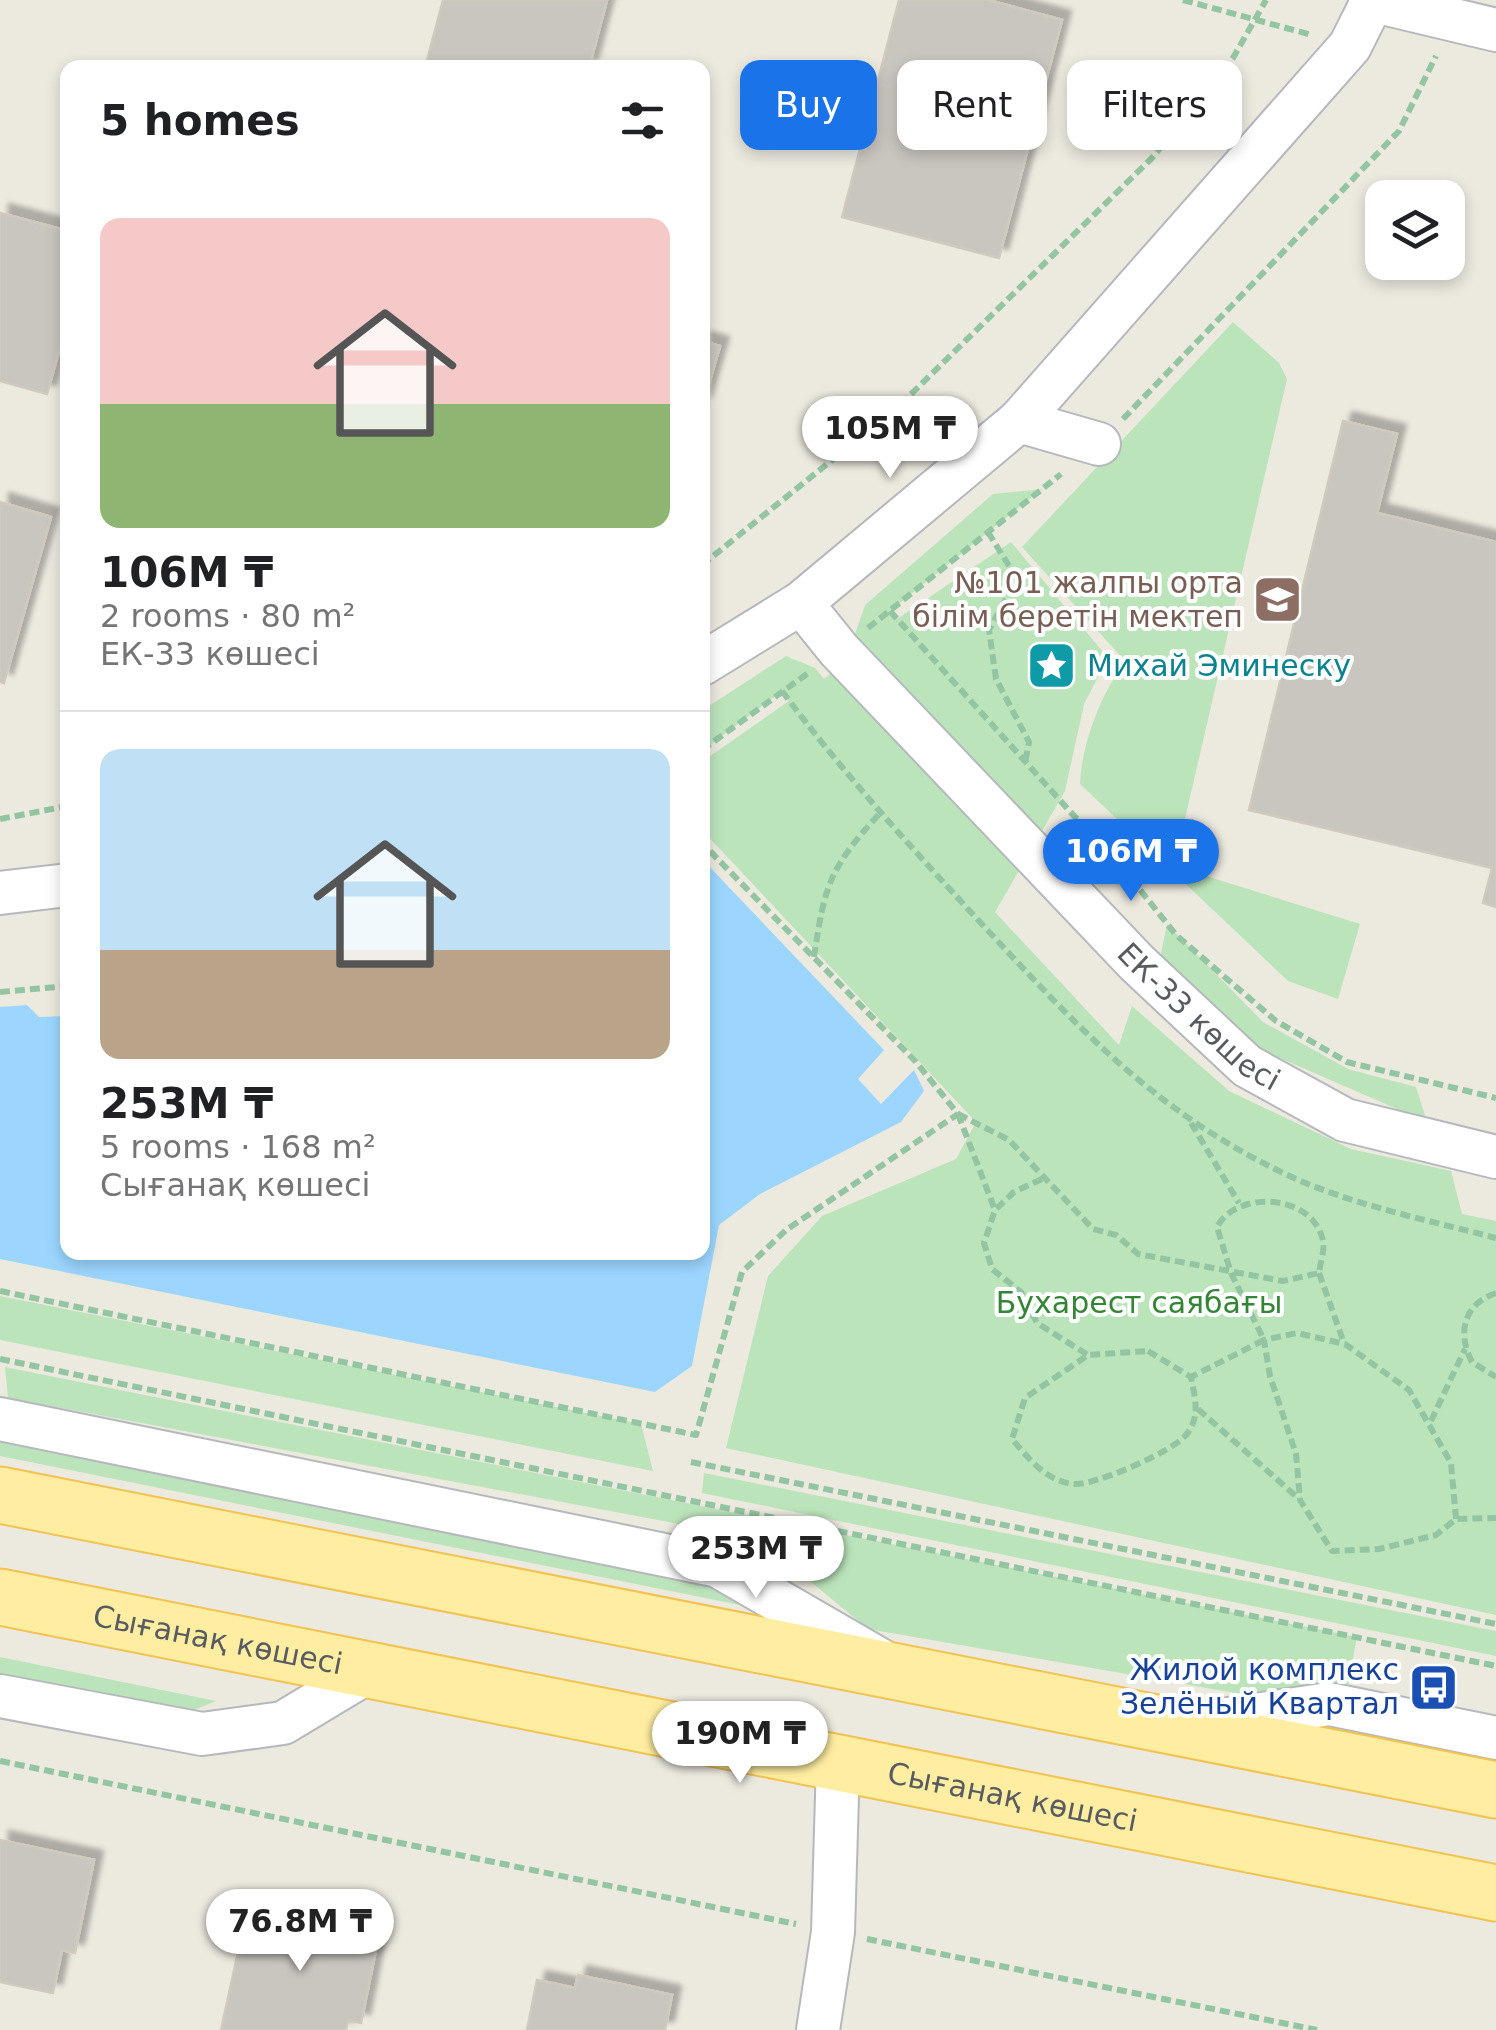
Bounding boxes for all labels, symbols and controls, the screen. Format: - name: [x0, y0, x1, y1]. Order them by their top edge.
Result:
- chip: Buy: [740, 60, 877, 150]
- chip: Rent: [897, 60, 1047, 150]
- chip: Filters: [1067, 60, 1242, 150]
- icon: filters: [615, 93, 670, 148]
- text: 5 homes: [100, 96, 300, 145]
- map controls: [1365, 180, 1465, 280]
- button: layers: [1365, 180, 1465, 280]
- icon: home: [295, 283, 475, 463]
- pin: 105M ₸: [809, 396, 971, 481]
- text: 105M ₸: [824, 409, 956, 447]
- text: 106M ₸: [100, 548, 273, 597]
- place label: №101 жалпы орта білім беретін мектеп: [912, 565, 1243, 634]
- school or university icon: №101 жалпы орта білім беретін мектеп: [1252, 574, 1304, 626]
- text: 2 rooms · 80 m²: [100, 597, 355, 635]
- text: ЕК-33 көшесі: [100, 635, 320, 673]
- place icon: Михай Эминеску: [1026, 640, 1078, 692]
- place label: Михай Эминеску: [1087, 648, 1351, 683]
- icon: home: [295, 814, 475, 994]
- pin: 106M ₸: [1050, 819, 1212, 904]
- text: 106M ₸: [1065, 832, 1197, 870]
- street label: ЕК-33 көшесі: [1110, 936, 1286, 1098]
- text: 253M ₸: [100, 1079, 273, 1128]
- text: 5 rooms · 168 m²: [100, 1128, 376, 1166]
- text: Сығанақ көшесі: [100, 1166, 371, 1204]
- park label: Бухарест саябағы: [996, 1285, 1282, 1320]
- pin: 253M ₸: [675, 1516, 837, 1601]
- text: 253M ₸: [690, 1529, 822, 1567]
- street label: Сығанақ көшесі: [90, 1598, 346, 1681]
- place label: Жилой комплекс Зелёный Квартал: [1120, 1652, 1399, 1721]
- bus stop icon: Жилой комплекс Зелёный Квартал: [1408, 1661, 1460, 1713]
- pin: 190M ₸: [659, 1701, 821, 1786]
- text: 190M ₸: [674, 1714, 806, 1752]
- street label: Сығанақ көшесі: [885, 1755, 1140, 1839]
- pin: 76.8M ₸: [208, 1889, 392, 1974]
- text: 76.8M ₸: [228, 1902, 372, 1940]

